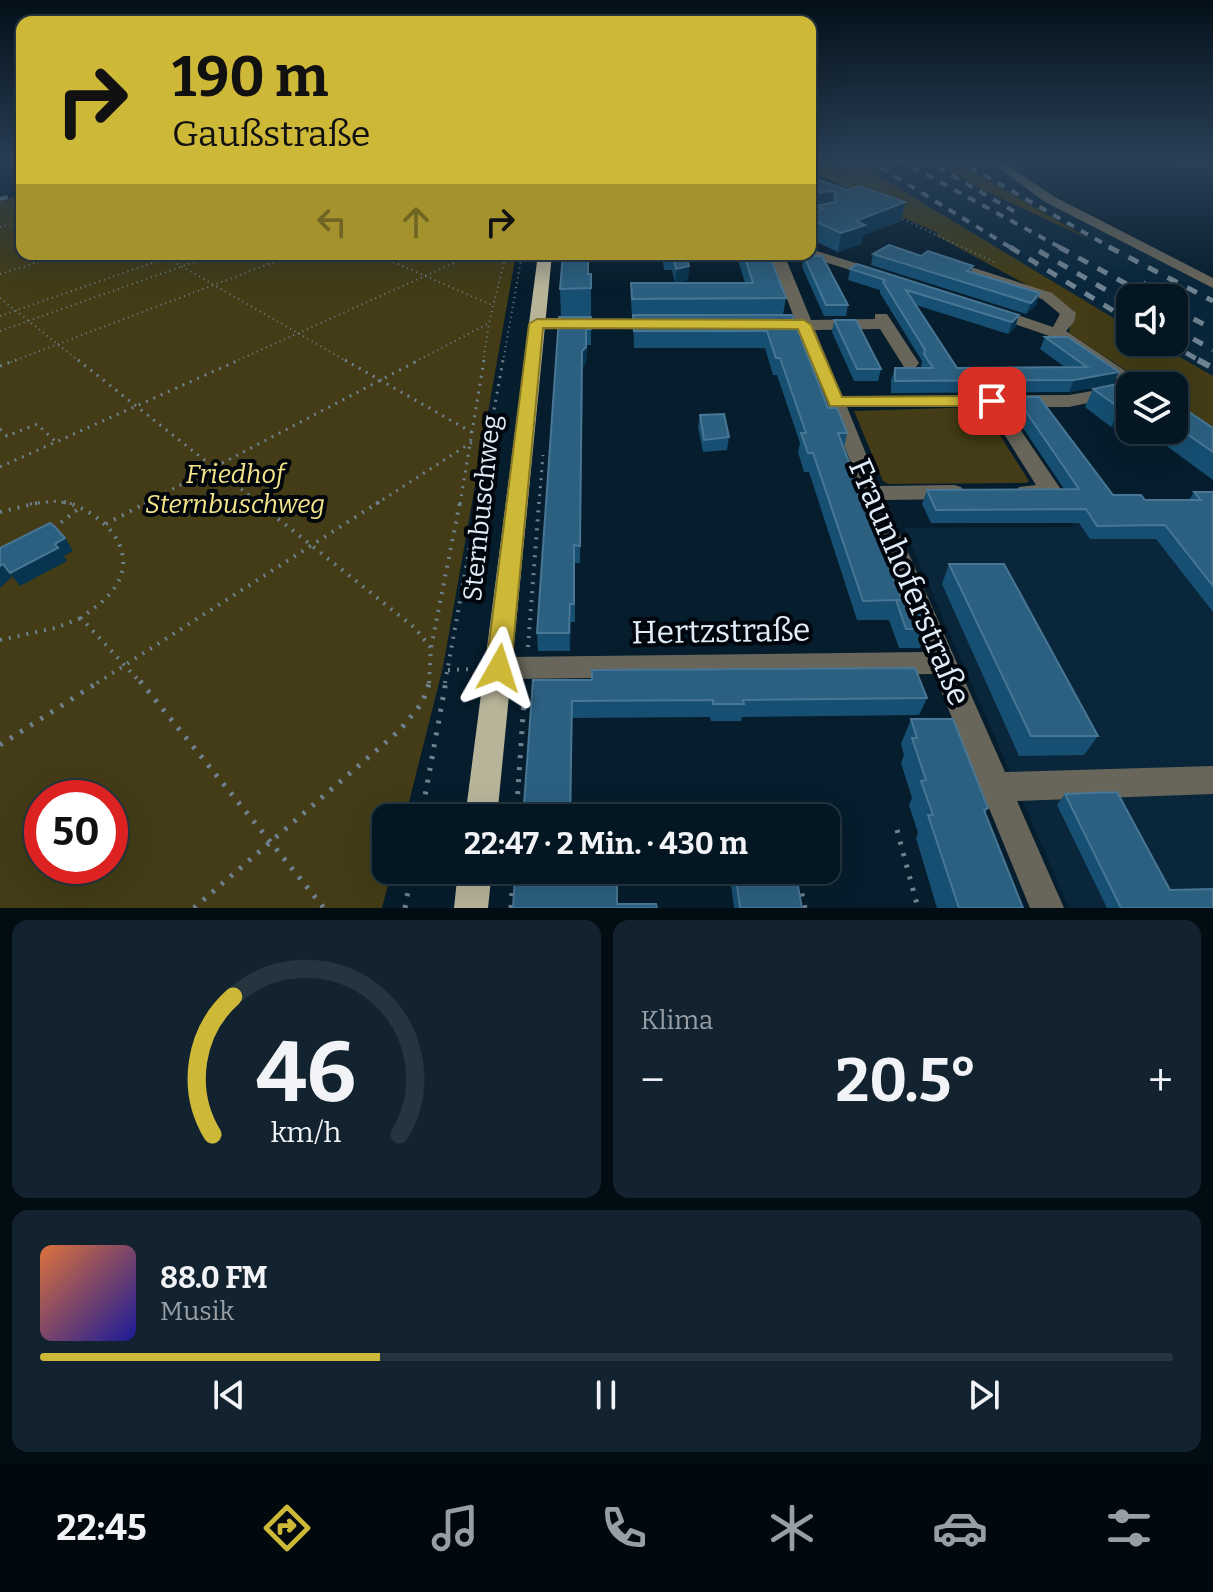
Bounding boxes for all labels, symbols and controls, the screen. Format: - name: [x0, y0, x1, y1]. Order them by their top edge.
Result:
- text: 190 m: [172, 44, 328, 111]
- icon: right: [40, 48, 144, 152]
- text: Gaußstraße: [172, 112, 371, 156]
- icon: left: [310, 200, 354, 244]
- icon: ahead: [394, 200, 438, 244]
- icon: right: [478, 200, 522, 244]
- map controls: [1116, 284, 1188, 444]
- button: sound: [1116, 284, 1188, 356]
- pin: [958, 367, 1026, 435]
- button: layers: [1116, 372, 1188, 444]
- icon: arrive: [970, 379, 1014, 423]
- street label: Sternbuschweg: [457, 413, 507, 603]
- street label: Fraunhoferstraße: [841, 453, 979, 711]
- park label: Friedhof Sternbuschweg: [145, 459, 325, 520]
- street label: Hertzstraße: [631, 610, 811, 652]
- position arrow: [457, 626, 541, 710]
- speed limit sign: 50: [24, 780, 128, 884]
- text: 22:47 · 2 Min. · 430 m: [464, 826, 748, 862]
- text: Klima: [641, 1005, 713, 1036]
- text: 46: [256, 1023, 356, 1123]
- text: 20.5°: [835, 1045, 977, 1117]
- text: −: [641, 1054, 665, 1107]
- text: +: [1148, 1054, 1173, 1107]
- text: km/h: [271, 1115, 342, 1150]
- text: 88.0 FM: [160, 1260, 268, 1296]
- text: Musik: [160, 1296, 234, 1327]
- icon: previous: [207, 1373, 251, 1417]
- icon: pause: [584, 1373, 628, 1417]
- icon: next: [962, 1373, 1006, 1417]
- icon: directions: [259, 1500, 315, 1556]
- icon: music: [427, 1500, 483, 1556]
- icon: phone: [596, 1500, 652, 1556]
- icon: climate: [764, 1500, 820, 1556]
- icon: car: [932, 1500, 988, 1556]
- icon: filters: [1101, 1500, 1157, 1556]
- text: 22:45: [56, 1506, 147, 1550]

